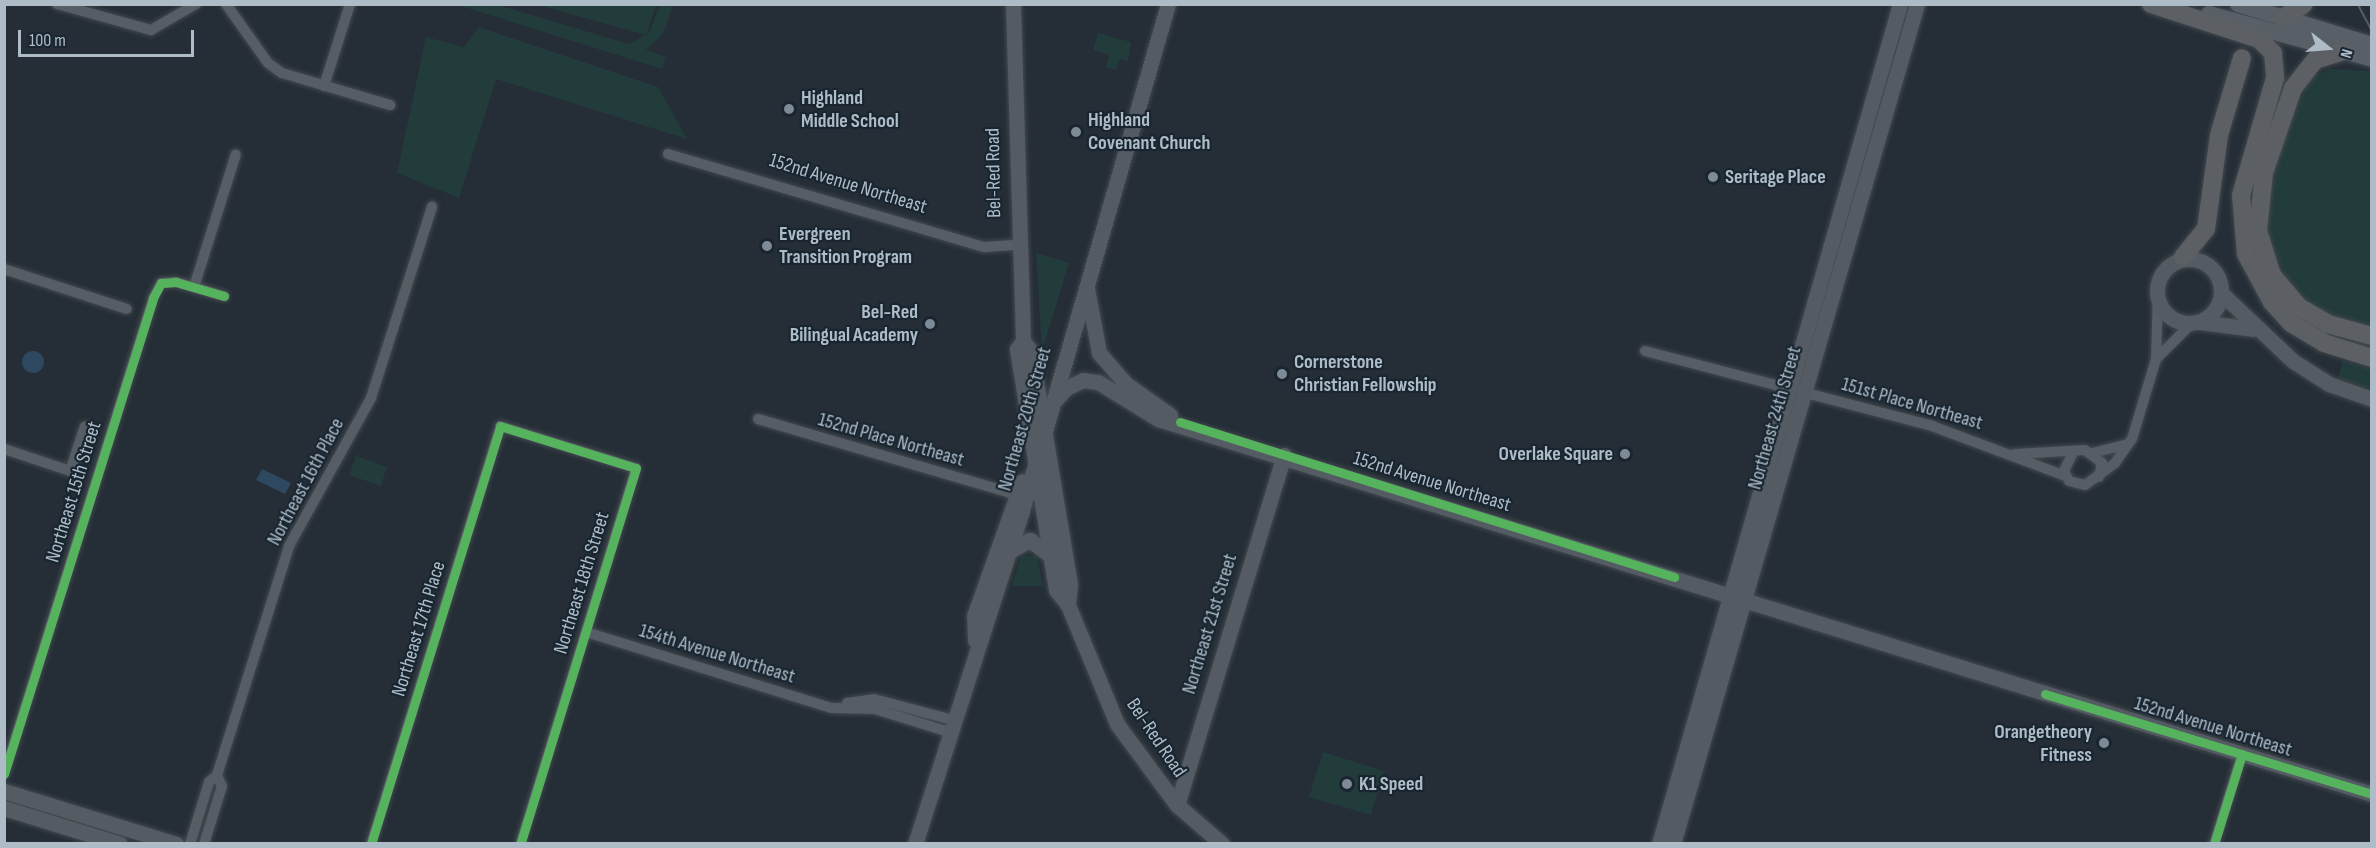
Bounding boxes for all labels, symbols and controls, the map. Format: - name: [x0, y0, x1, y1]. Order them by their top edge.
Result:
- scale bar: [21, 18, 196, 56]
- north arrow: [2298, 18, 2358, 78]
- text: 100 m: [29, 30, 66, 51]
- text: N: [2335, 47, 2356, 60]
- place label: Highland Middle School: [801, 86, 899, 133]
- marker: Highland Middle School: [782, 102, 796, 116]
- place label: Highland Covenant Church: [1088, 108, 1210, 155]
- marker: Highland Covenant Church: [1069, 125, 1083, 139]
- street label: Bel-Red Road: [981, 128, 1007, 218]
- street label: 152nd Avenue Northeast: [766, 149, 930, 219]
- place label: Seritage Place: [1725, 165, 1826, 189]
- marker: Seritage Place: [1706, 170, 1720, 184]
- place label: Evergreen Transition Program: [779, 222, 912, 269]
- marker: Evergreen Transition Program: [760, 239, 774, 253]
- place label: Bel-Red Bilingual Academy: [790, 300, 918, 347]
- marker: Bel-Red Bilingual Academy: [923, 317, 937, 331]
- street label: Northeast 20th Street: [993, 344, 1057, 494]
- street label: Northeast 24th Street: [1743, 344, 1807, 492]
- place label: Cornerstone Christian Fellowship: [1294, 350, 1437, 397]
- marker: Cornerstone Christian Fellowship: [1275, 367, 1289, 381]
- street label: 151st Place Northeast: [1839, 372, 1985, 436]
- street label: 152nd Place Northeast: [815, 408, 967, 472]
- street label: Northeast 16th Place: [262, 414, 350, 550]
- street label: Northeast 15th Street: [41, 418, 107, 566]
- place label: Overlake Square: [1499, 442, 1613, 466]
- street label: 152nd Avenue Northeast: [1350, 447, 1514, 517]
- marker: Overlake Square: [1618, 447, 1632, 461]
- street label: Northeast 18th Street: [549, 509, 615, 657]
- street label: Northeast 21st Street: [1177, 551, 1243, 697]
- street label: Northeast 17th Place: [387, 558, 451, 700]
- street label: 154th Avenue Northeast: [636, 619, 798, 689]
- street label: 152nd Avenue Northeast: [2131, 692, 2295, 762]
- street label: Bel-Red Road: [1121, 694, 1191, 782]
- place label: Orangetheory Fitness: [1994, 720, 2092, 767]
- marker: Orangetheory Fitness: [2097, 736, 2111, 750]
- place label: K1 Speed: [1359, 772, 1423, 796]
- marker: K1 Speed: [1340, 777, 1354, 791]

